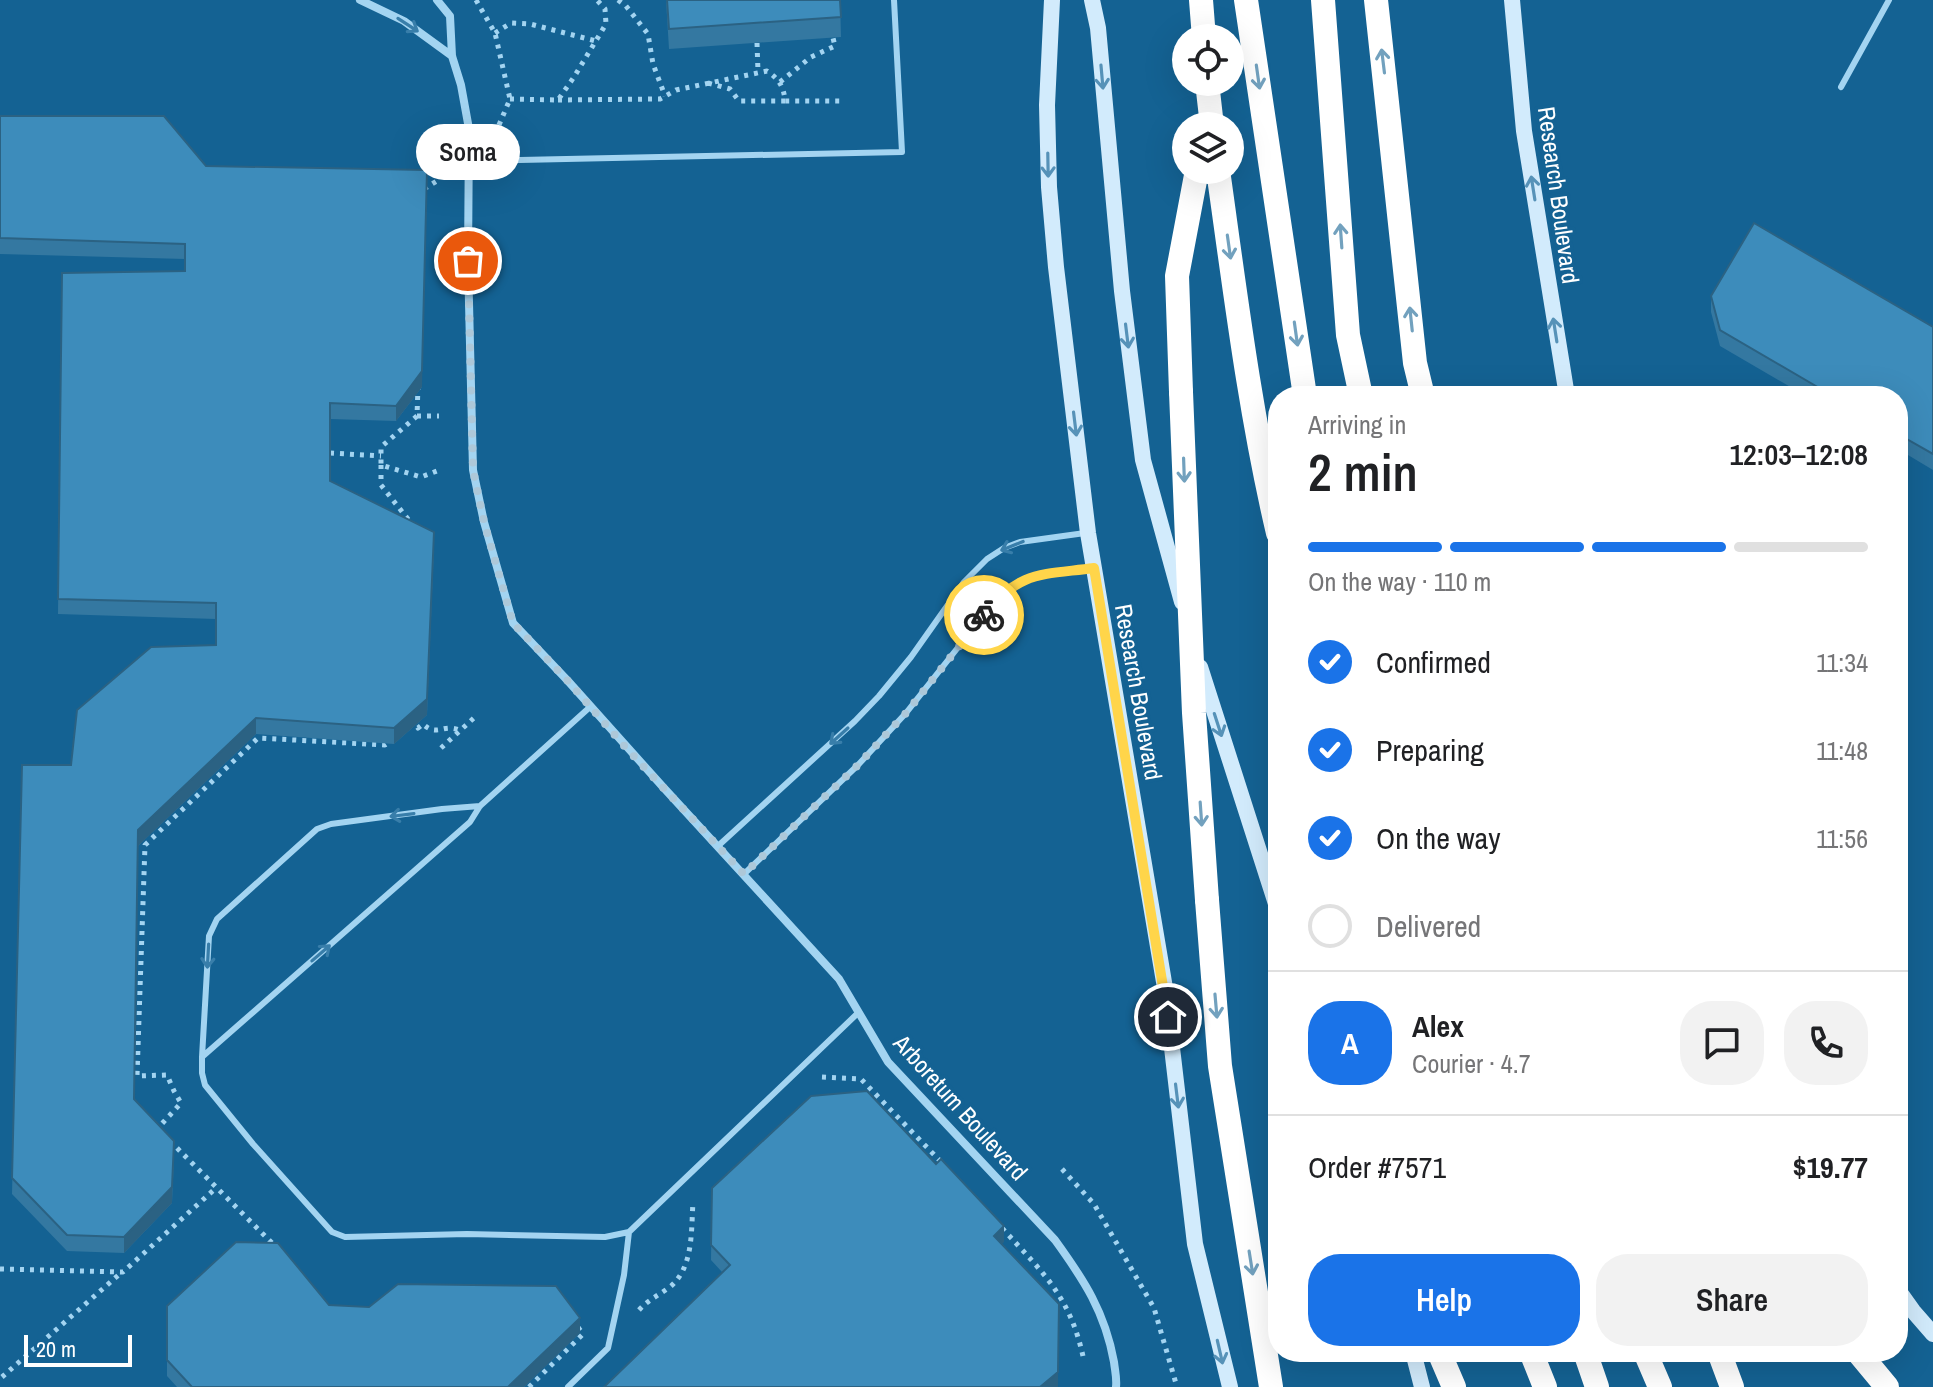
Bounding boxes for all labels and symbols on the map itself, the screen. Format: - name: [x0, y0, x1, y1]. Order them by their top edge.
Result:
- one-way arrow: [396, 17, 419, 33]
- one-way arrow: [1375, 49, 1390, 74]
- one-way arrow: [1095, 63, 1110, 90]
- one-way arrow: [1251, 64, 1266, 89]
- street label: Research Boulevard: [1531, 104, 1587, 286]
- callout: Soma: [416, 125, 520, 181]
- one-way arrow: [1040, 151, 1056, 178]
- one-way arrow: [1525, 175, 1540, 201]
- one-way arrow: [1333, 223, 1348, 250]
- pin: [434, 227, 502, 295]
- one-way arrow: [1222, 234, 1237, 259]
- one-way arrow: [1403, 306, 1418, 333]
- one-way arrow: [1547, 318, 1562, 344]
- one-way arrow: [1289, 321, 1304, 347]
- one-way arrow: [1120, 322, 1135, 349]
- one-way arrow: [1068, 411, 1083, 436]
- one-way arrow: [1177, 456, 1192, 483]
- one-way arrow: [1000, 540, 1025, 554]
- courier: [944, 575, 1024, 655]
- street label: Research Boulevard: [1108, 601, 1170, 783]
- one-way arrow: [1211, 712, 1226, 737]
- one-way arrow: [829, 727, 849, 745]
- one-way arrow: [1194, 800, 1209, 827]
- one-way arrow: [389, 807, 416, 822]
- one-way arrow: [200, 942, 215, 969]
- one-way arrow: [311, 944, 331, 962]
- pin: [1134, 983, 1202, 1051]
- one-way arrow: [1208, 992, 1223, 1019]
- street label: Arboretum Boulevard: [886, 1026, 1035, 1187]
- one-way arrow: [1170, 1082, 1185, 1109]
- one-way arrow: [1244, 1250, 1259, 1275]
- scale bar: [24, 1331, 132, 1367]
- one-way arrow: [1213, 1338, 1228, 1364]

